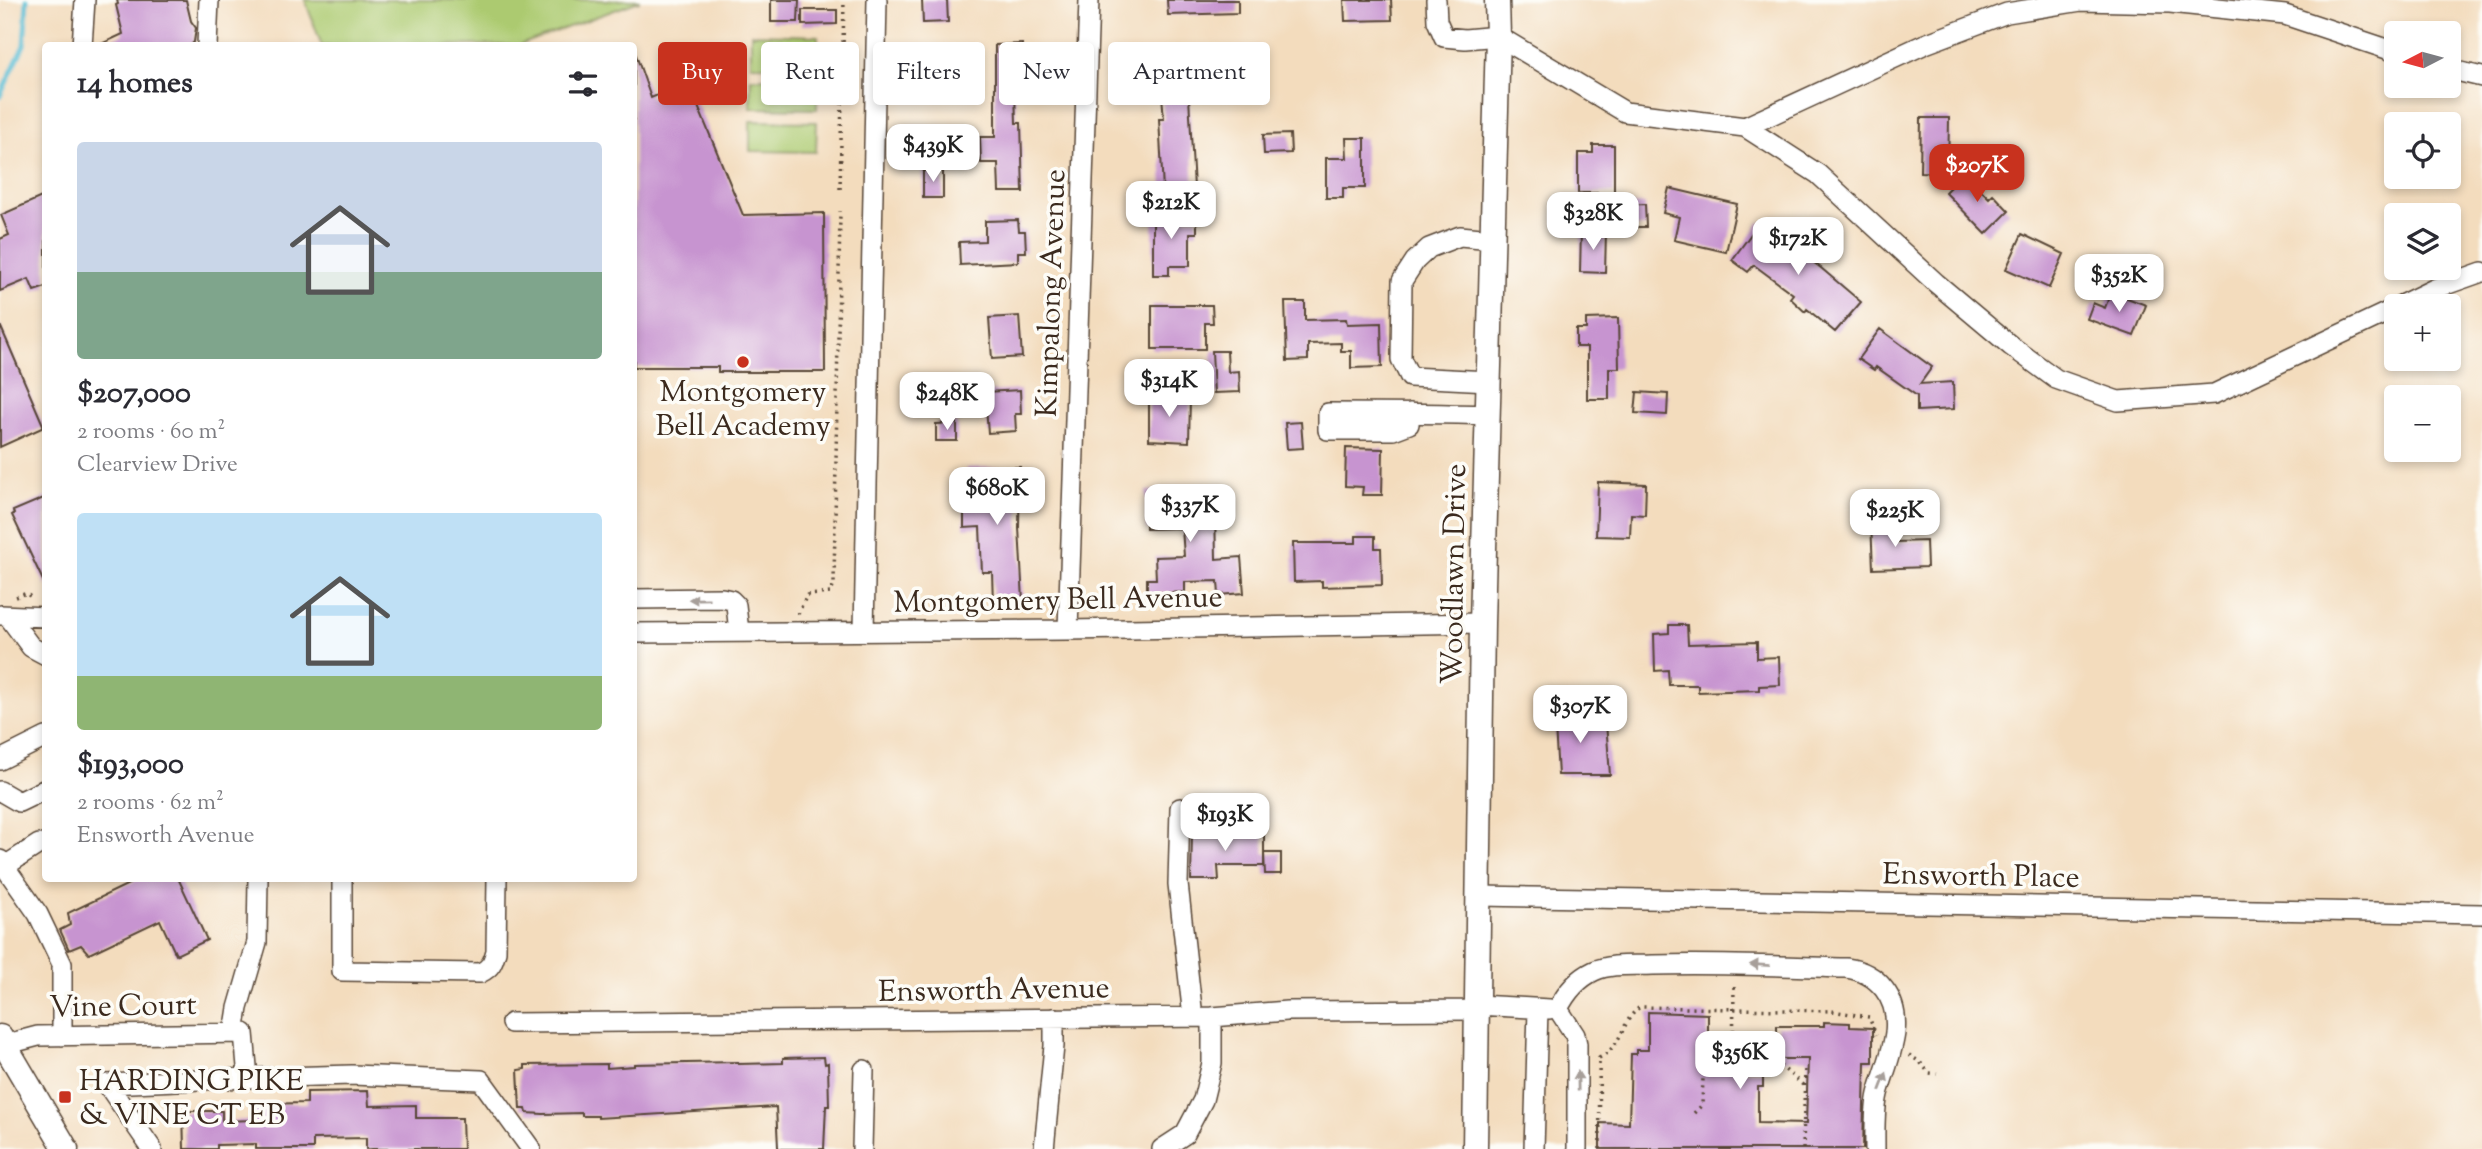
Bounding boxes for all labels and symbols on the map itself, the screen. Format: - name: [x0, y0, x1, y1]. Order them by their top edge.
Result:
- north arrow: [2384, 21, 2460, 98]
- pin: $439K: [884, 124, 982, 184]
- pin: $207K: [1928, 144, 2026, 204]
- street label: Kimpalong Avenue: [1027, 168, 1078, 418]
- pin: $212K: [1122, 182, 1220, 241]
- pin: $328K: [1544, 192, 1642, 252]
- pin: $172K: [1749, 218, 1847, 277]
- pin: $352K: [2070, 254, 2168, 314]
- marker: Montgomery Bell Academy: [735, 354, 751, 370]
- pin: $314K: [1120, 360, 1218, 419]
- place label: Montgomery Bell Academy: [655, 372, 831, 449]
- pin: $248K: [898, 372, 996, 432]
- street label: Woodlawn Drive: [1432, 463, 1479, 685]
- pin: $680K: [948, 468, 1046, 527]
- pin: $337K: [1141, 484, 1239, 544]
- pin: $225K: [1846, 490, 1944, 549]
- street label: Montgomery Bell Avenue: [893, 577, 1223, 626]
- one-way arrow: [688, 593, 710, 605]
- pin: $307K: [1531, 686, 1629, 745]
- pin: $193K: [1176, 794, 1274, 853]
- street label: Ensworth Place: [1882, 854, 2080, 901]
- one-way arrow: [1749, 959, 1771, 970]
- street label: Ensworth Avenue: [878, 968, 1110, 1015]
- street label: Vine Court: [49, 985, 197, 1030]
- pin: $356K: [1691, 1032, 1789, 1091]
- place label: HARDING PIKE & VINE CT EB: [79, 1061, 304, 1138]
- one-way arrow: [1572, 1070, 1584, 1092]
- one-way arrow: [1877, 1071, 1888, 1092]
- marker: HARDING PIKE & VINE CT EB: [57, 1089, 73, 1105]

